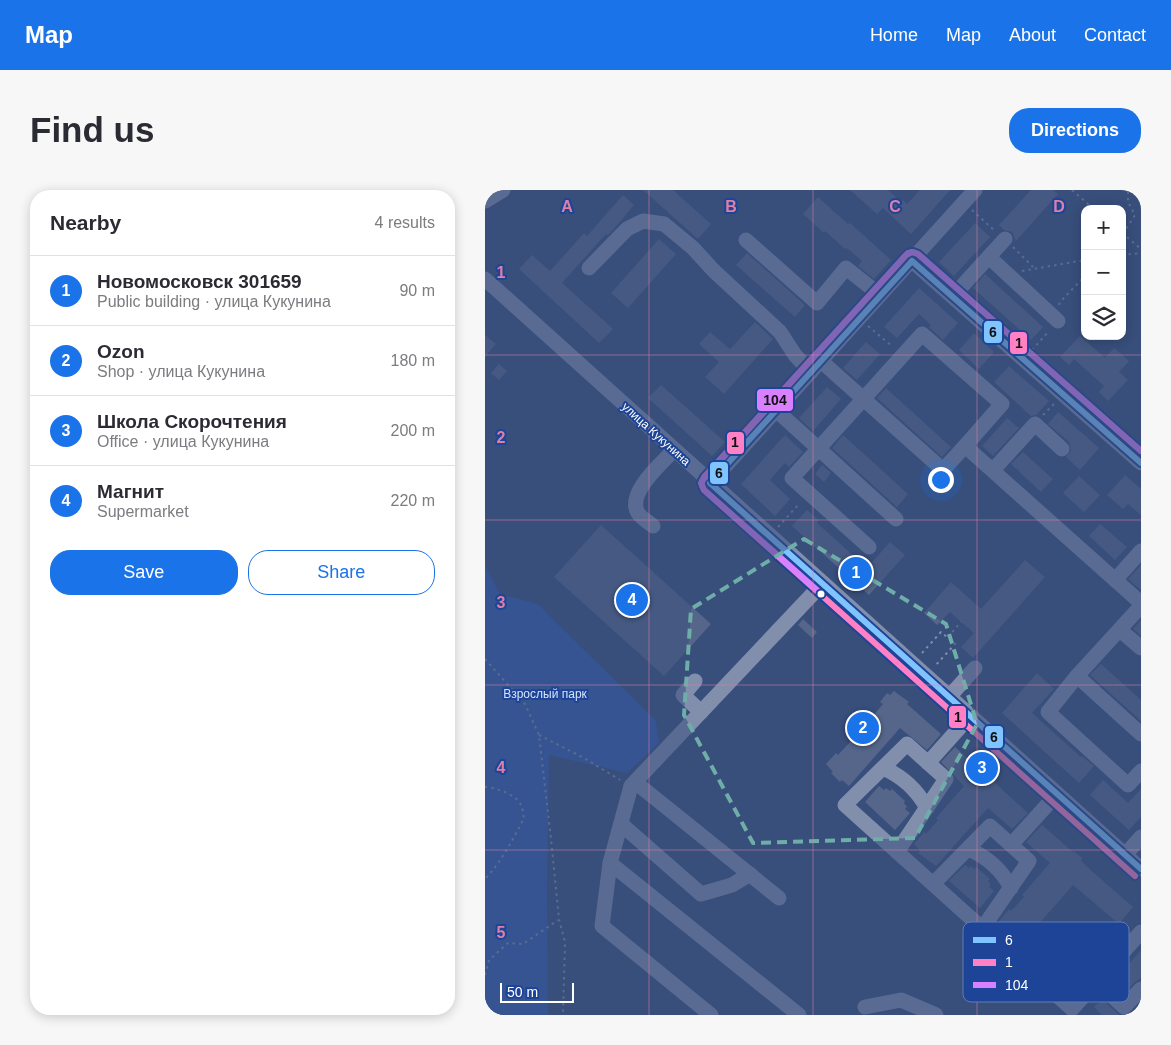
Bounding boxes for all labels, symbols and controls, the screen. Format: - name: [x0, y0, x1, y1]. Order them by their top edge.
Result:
- text: Map: [25, 21, 73, 48]
- text: Home: [870, 25, 918, 45]
- text: Map: [946, 25, 981, 45]
- text: About: [1009, 25, 1056, 45]
- text: Contact: [1084, 25, 1146, 45]
- button: Directions: [1009, 108, 1141, 153]
- text: Find us: [30, 110, 154, 149]
- text: A: [561, 198, 573, 215]
- text: B: [725, 198, 737, 215]
- text: C: [889, 198, 901, 215]
- text: D: [1053, 198, 1065, 215]
- map controls: [1081, 205, 1126, 340]
- button: +: [1081, 205, 1126, 250]
- text: Nearby: [50, 211, 121, 234]
- text: 4 results: [375, 214, 435, 231]
- button: −: [1081, 250, 1126, 295]
- text: 1: [497, 264, 506, 281]
- text: Новомосковск 301659: [97, 271, 302, 292]
- text: 1: [62, 282, 70, 299]
- text: 90 m: [399, 282, 435, 299]
- text: Public building · улица Кукунина: [97, 293, 331, 310]
- button: layers: [1081, 295, 1126, 340]
- line badge: 6: [983, 320, 1003, 344]
- text: 6: [989, 324, 997, 340]
- line badge: 1: [1009, 331, 1028, 355]
- text: 1: [1015, 335, 1023, 351]
- text: Ozon: [97, 341, 145, 362]
- text: 2: [62, 352, 70, 369]
- text: 180 m: [391, 352, 435, 369]
- text: Shop · улица Кукунина: [97, 363, 265, 380]
- line badge: 104: [756, 388, 794, 412]
- text: 104: [763, 392, 787, 408]
- street label: улица Кукунина: [619, 400, 693, 469]
- text: Школа Скорочтения: [97, 411, 287, 432]
- text: 3: [62, 422, 70, 439]
- text: 200 m: [391, 422, 435, 439]
- text: 2: [497, 429, 506, 446]
- line badge: 1: [726, 431, 745, 455]
- text: Office · улица Кукунина: [97, 433, 269, 450]
- text: 1: [731, 434, 739, 450]
- line badge: 6: [709, 461, 729, 485]
- text: 6: [715, 465, 723, 481]
- your location: [928, 467, 954, 493]
- text: Магнит: [97, 481, 164, 502]
- text: 4: [62, 492, 70, 509]
- text: 220 m: [391, 492, 435, 509]
- text: Supermarket: [97, 503, 189, 520]
- button: Save: [50, 550, 238, 595]
- button: Share: [248, 550, 435, 595]
- pin: 1: [840, 554, 872, 592]
- pin: 4: [616, 581, 648, 619]
- unlabelled marker: [816, 589, 826, 599]
- text: 3: [497, 594, 506, 611]
- park label: Взрослый парк: [503, 687, 588, 701]
- line badge: 1: [948, 705, 967, 729]
- pin: 2: [847, 709, 879, 747]
- text: 1: [954, 709, 962, 725]
- line badge: 6: [984, 725, 1004, 749]
- text: 6: [990, 729, 998, 745]
- pin: 3: [966, 749, 998, 787]
- text: 4: [497, 759, 506, 776]
- legend: [963, 922, 1129, 1002]
- text: 5: [497, 924, 506, 941]
- text: 6: [1005, 932, 1013, 948]
- text: 1: [1005, 954, 1013, 970]
- text: 104: [1005, 977, 1029, 993]
- scale bar: [500, 980, 574, 1003]
- text: 50 m: [507, 984, 538, 1000]

